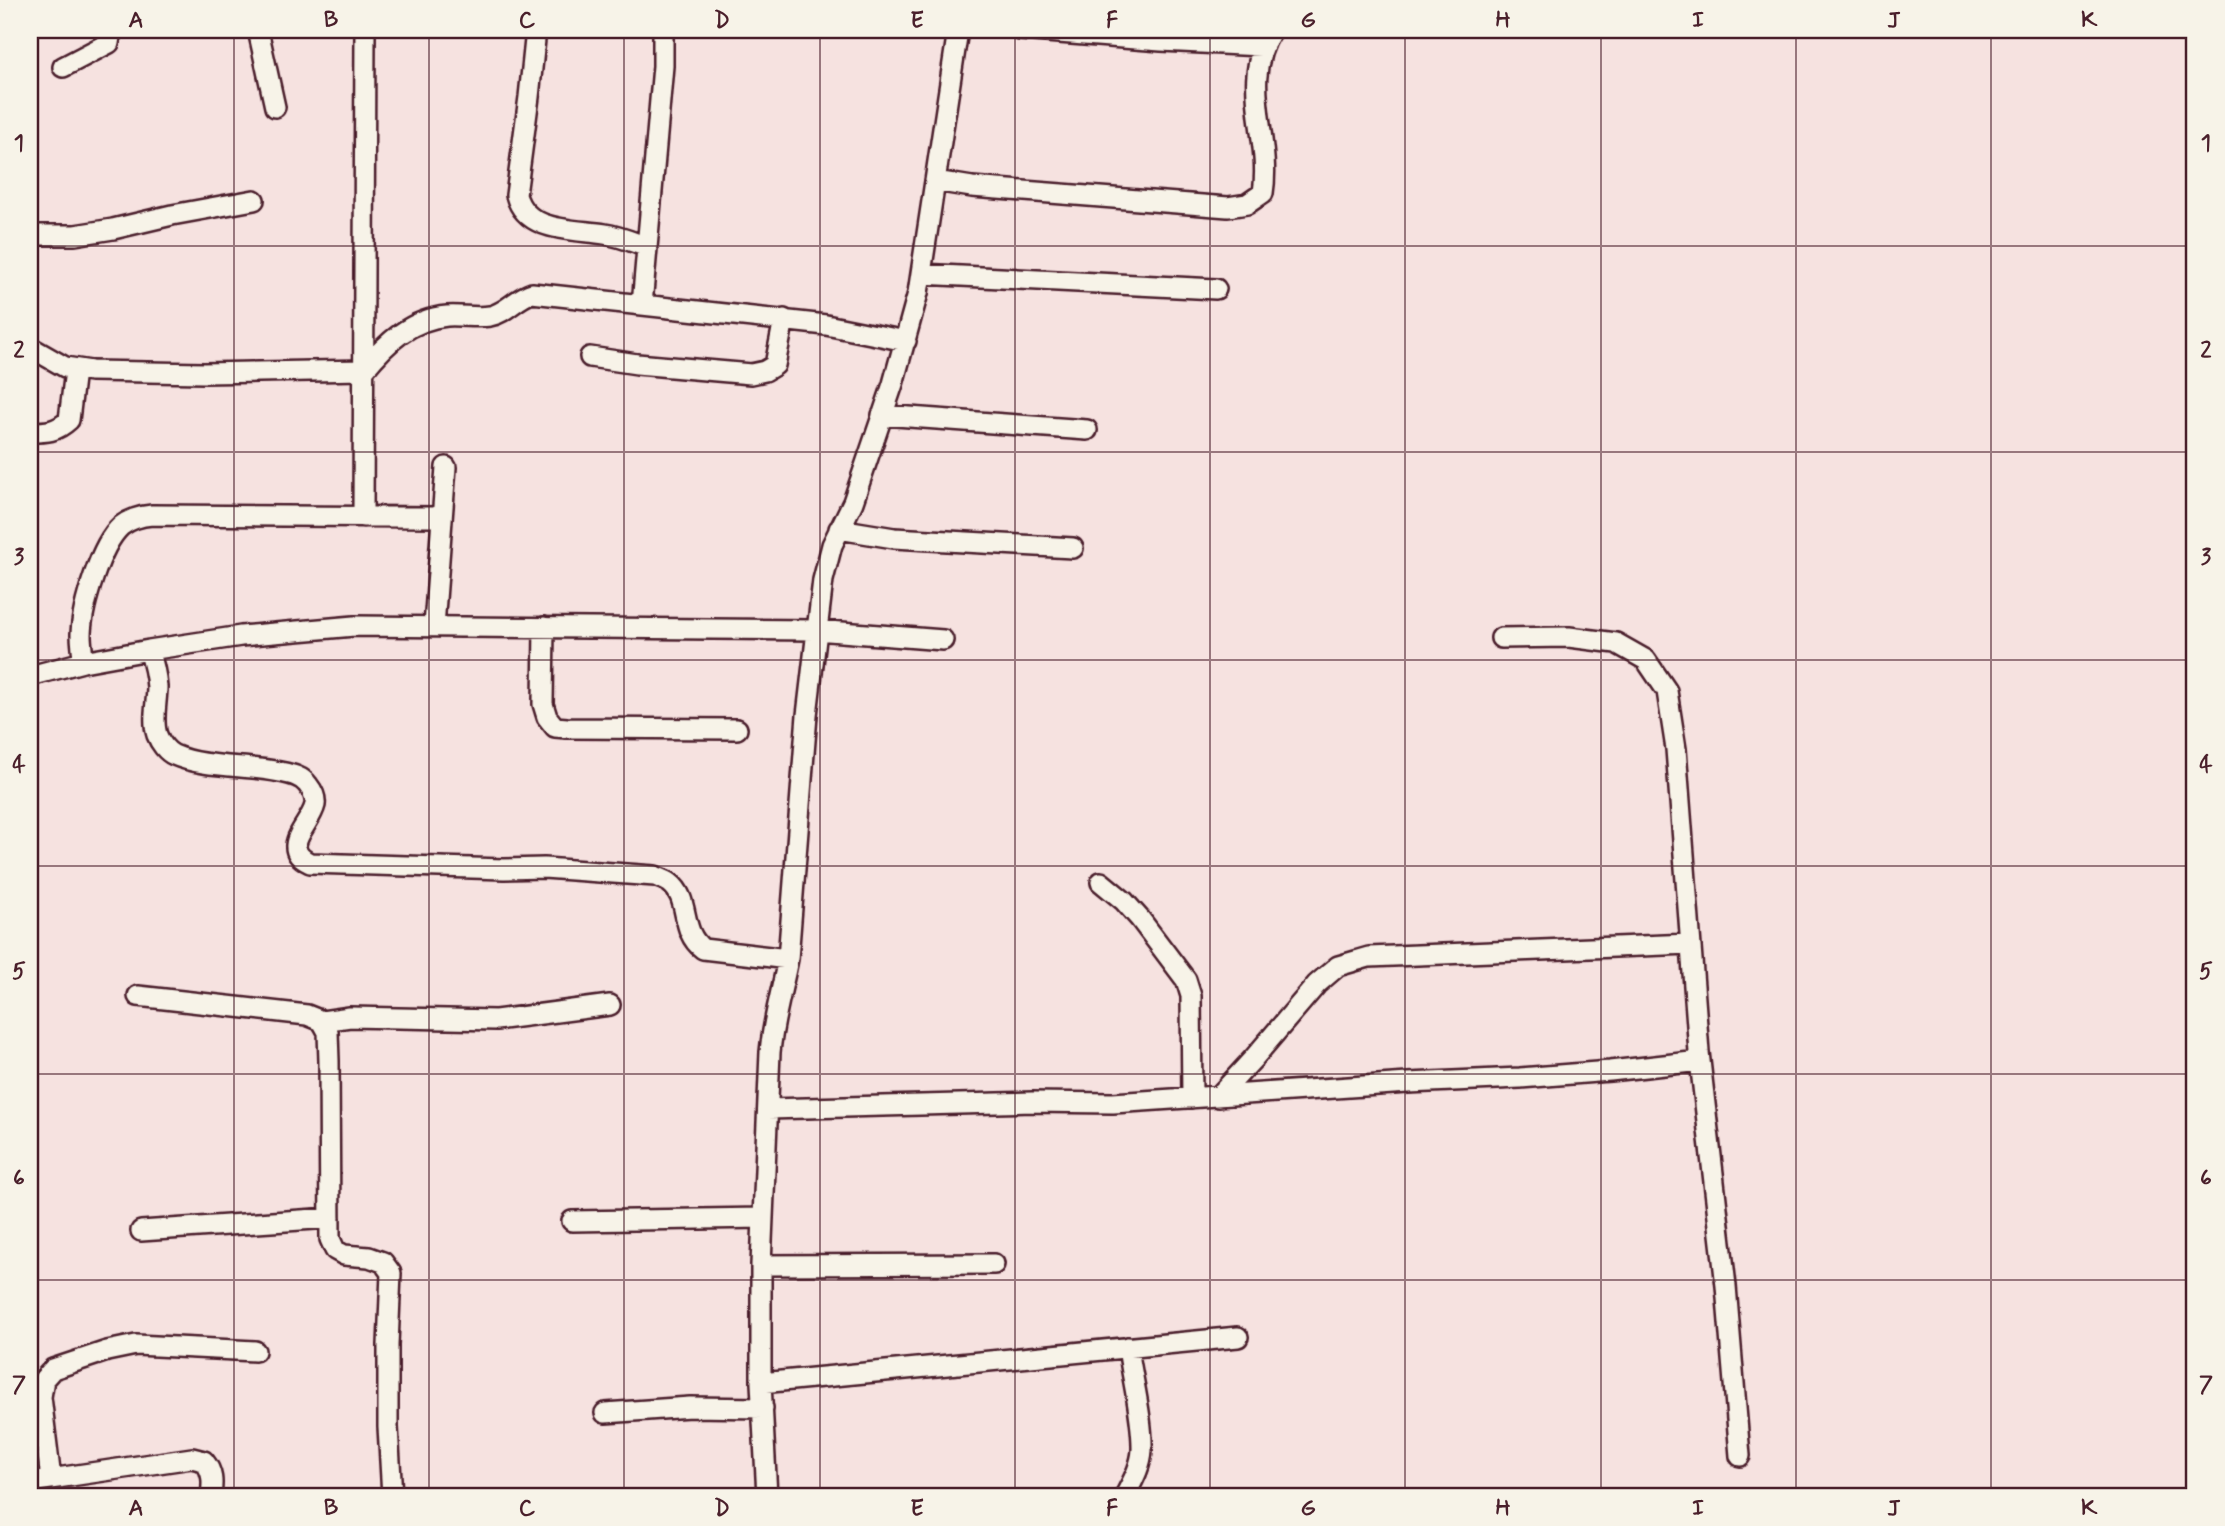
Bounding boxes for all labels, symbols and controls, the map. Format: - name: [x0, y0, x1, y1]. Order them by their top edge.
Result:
- text: A: [128, 6, 144, 36]
- text: B: [324, 6, 339, 36]
- text: C: [519, 6, 536, 36]
- text: D: [714, 6, 730, 36]
- text: E: [910, 6, 924, 36]
- text: F: [1106, 6, 1118, 36]
- text: G: [1300, 6, 1316, 36]
- text: H: [1495, 6, 1511, 36]
- text: I: [1692, 6, 1704, 36]
- text: J: [1887, 6, 1901, 36]
- text: K: [2081, 6, 2098, 36]
- text: 1: [14, 129, 24, 159]
- text: 1: [2201, 129, 2211, 159]
- text: 2: [13, 336, 25, 366]
- text: 2: [2200, 336, 2212, 366]
- text: 3: [14, 543, 25, 573]
- text: 3: [2201, 543, 2212, 573]
- text: 4: [12, 750, 26, 780]
- text: 4: [2199, 750, 2213, 780]
- text: 5: [12, 957, 26, 987]
- text: 5: [2199, 957, 2213, 987]
- text: 6: [13, 1164, 25, 1194]
- text: 6: [2200, 1164, 2212, 1194]
- text: 7: [12, 1371, 26, 1401]
- text: 7: [2199, 1371, 2213, 1401]
- text: A: [128, 1494, 144, 1524]
- text: B: [324, 1494, 339, 1524]
- text: C: [519, 1494, 536, 1524]
- text: D: [714, 1494, 730, 1524]
- text: E: [910, 1494, 924, 1524]
- text: F: [1106, 1494, 1118, 1524]
- text: G: [1300, 1494, 1316, 1524]
- text: H: [1495, 1494, 1511, 1524]
- text: I: [1692, 1494, 1704, 1524]
- text: J: [1887, 1494, 1901, 1524]
- text: K: [2081, 1494, 2098, 1524]

